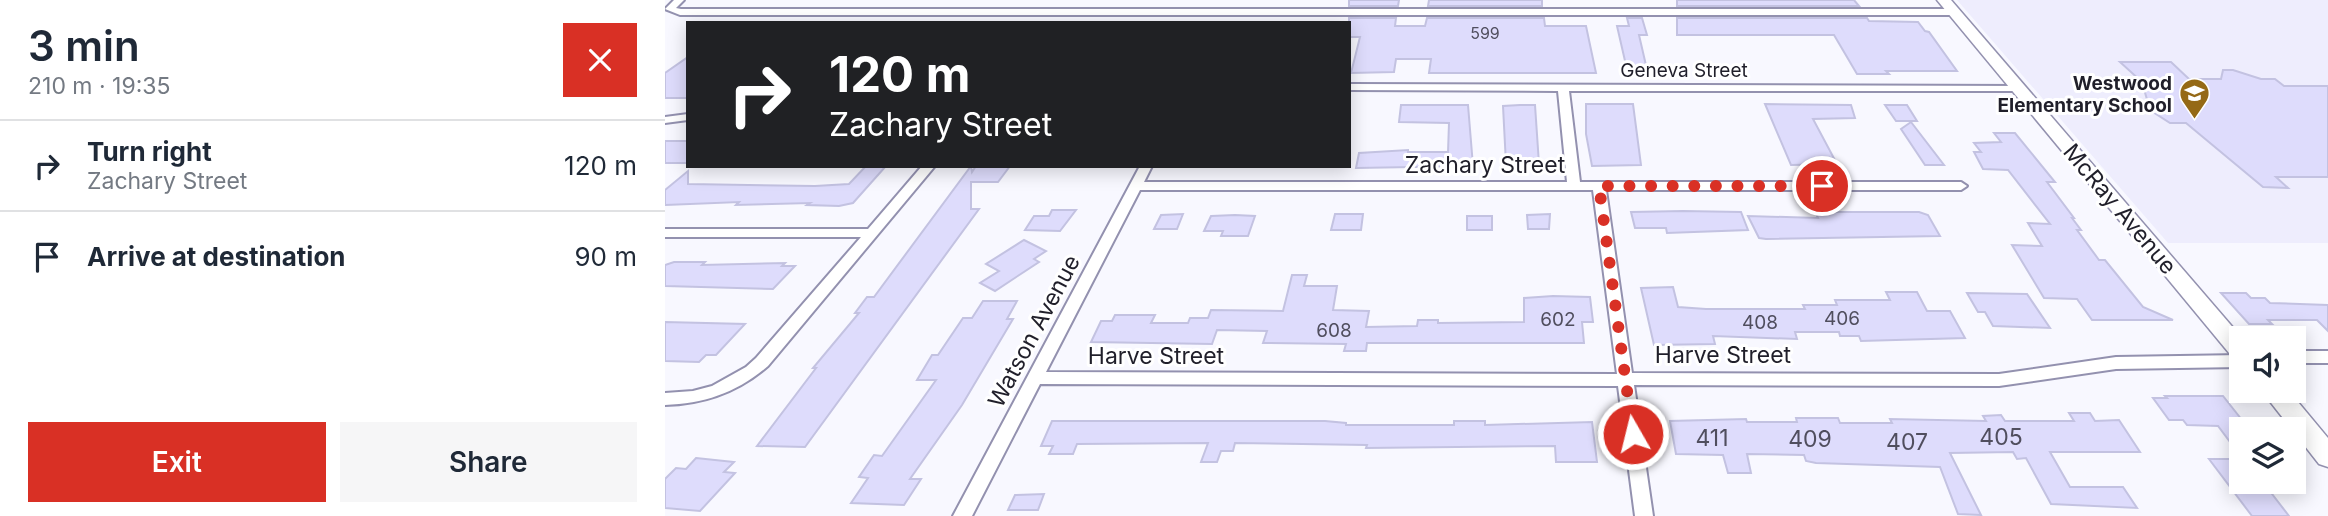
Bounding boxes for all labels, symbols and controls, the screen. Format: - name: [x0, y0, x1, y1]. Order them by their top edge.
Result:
- text: 3 min: [28, 20, 140, 71]
- button: close: [563, 23, 637, 97]
- house number: 599: [1470, 23, 1500, 43]
- text: 120 m: [829, 45, 970, 104]
- icon: right: [714, 49, 805, 140]
- street label: Geneva Street: [1620, 59, 1748, 82]
- text: 210 m · 19:35: [28, 72, 171, 100]
- place label: Westwood Elementary School: [1998, 72, 2172, 117]
- school or university icon: Westwood Elementary School: [2178, 77, 2212, 121]
- text: Zachary Street: [829, 105, 1052, 144]
- text: Turn right: [87, 136, 212, 167]
- street label: McRay Avenue: [2057, 138, 2183, 280]
- icon: right: [28, 147, 66, 185]
- text: 120 m: [564, 150, 637, 181]
- street label: Zachary Street: [1405, 151, 1566, 179]
- pin: [1792, 156, 1852, 216]
- text: Zachary Street: [87, 167, 247, 195]
- icon: arrive: [1803, 167, 1841, 205]
- icon: arrive: [28, 238, 66, 276]
- text: Arrive at destination: [87, 241, 346, 272]
- text: 90 m: [574, 241, 637, 272]
- street label: Watson Avenue: [982, 250, 1086, 412]
- house number: 406: [1824, 307, 1860, 330]
- house number: 602: [1540, 308, 1576, 331]
- house number: 408: [1742, 311, 1778, 334]
- house number: 608: [1316, 319, 1352, 342]
- map controls: [2229, 326, 2306, 494]
- button: sound: [2229, 326, 2306, 403]
- street label: Harve Street: [1655, 341, 1792, 369]
- street label: Harve Street: [1088, 342, 1225, 370]
- position arrow: [1596, 397, 1670, 471]
- button: layers: [2229, 417, 2306, 494]
- button: Exit: [28, 422, 326, 502]
- button: Share: [340, 422, 637, 502]
- house number: 405: [1979, 423, 2023, 451]
- house number: 411: [1695, 424, 1729, 452]
- house number: 409: [1788, 425, 1832, 453]
- house number: 407: [1886, 428, 1928, 456]

